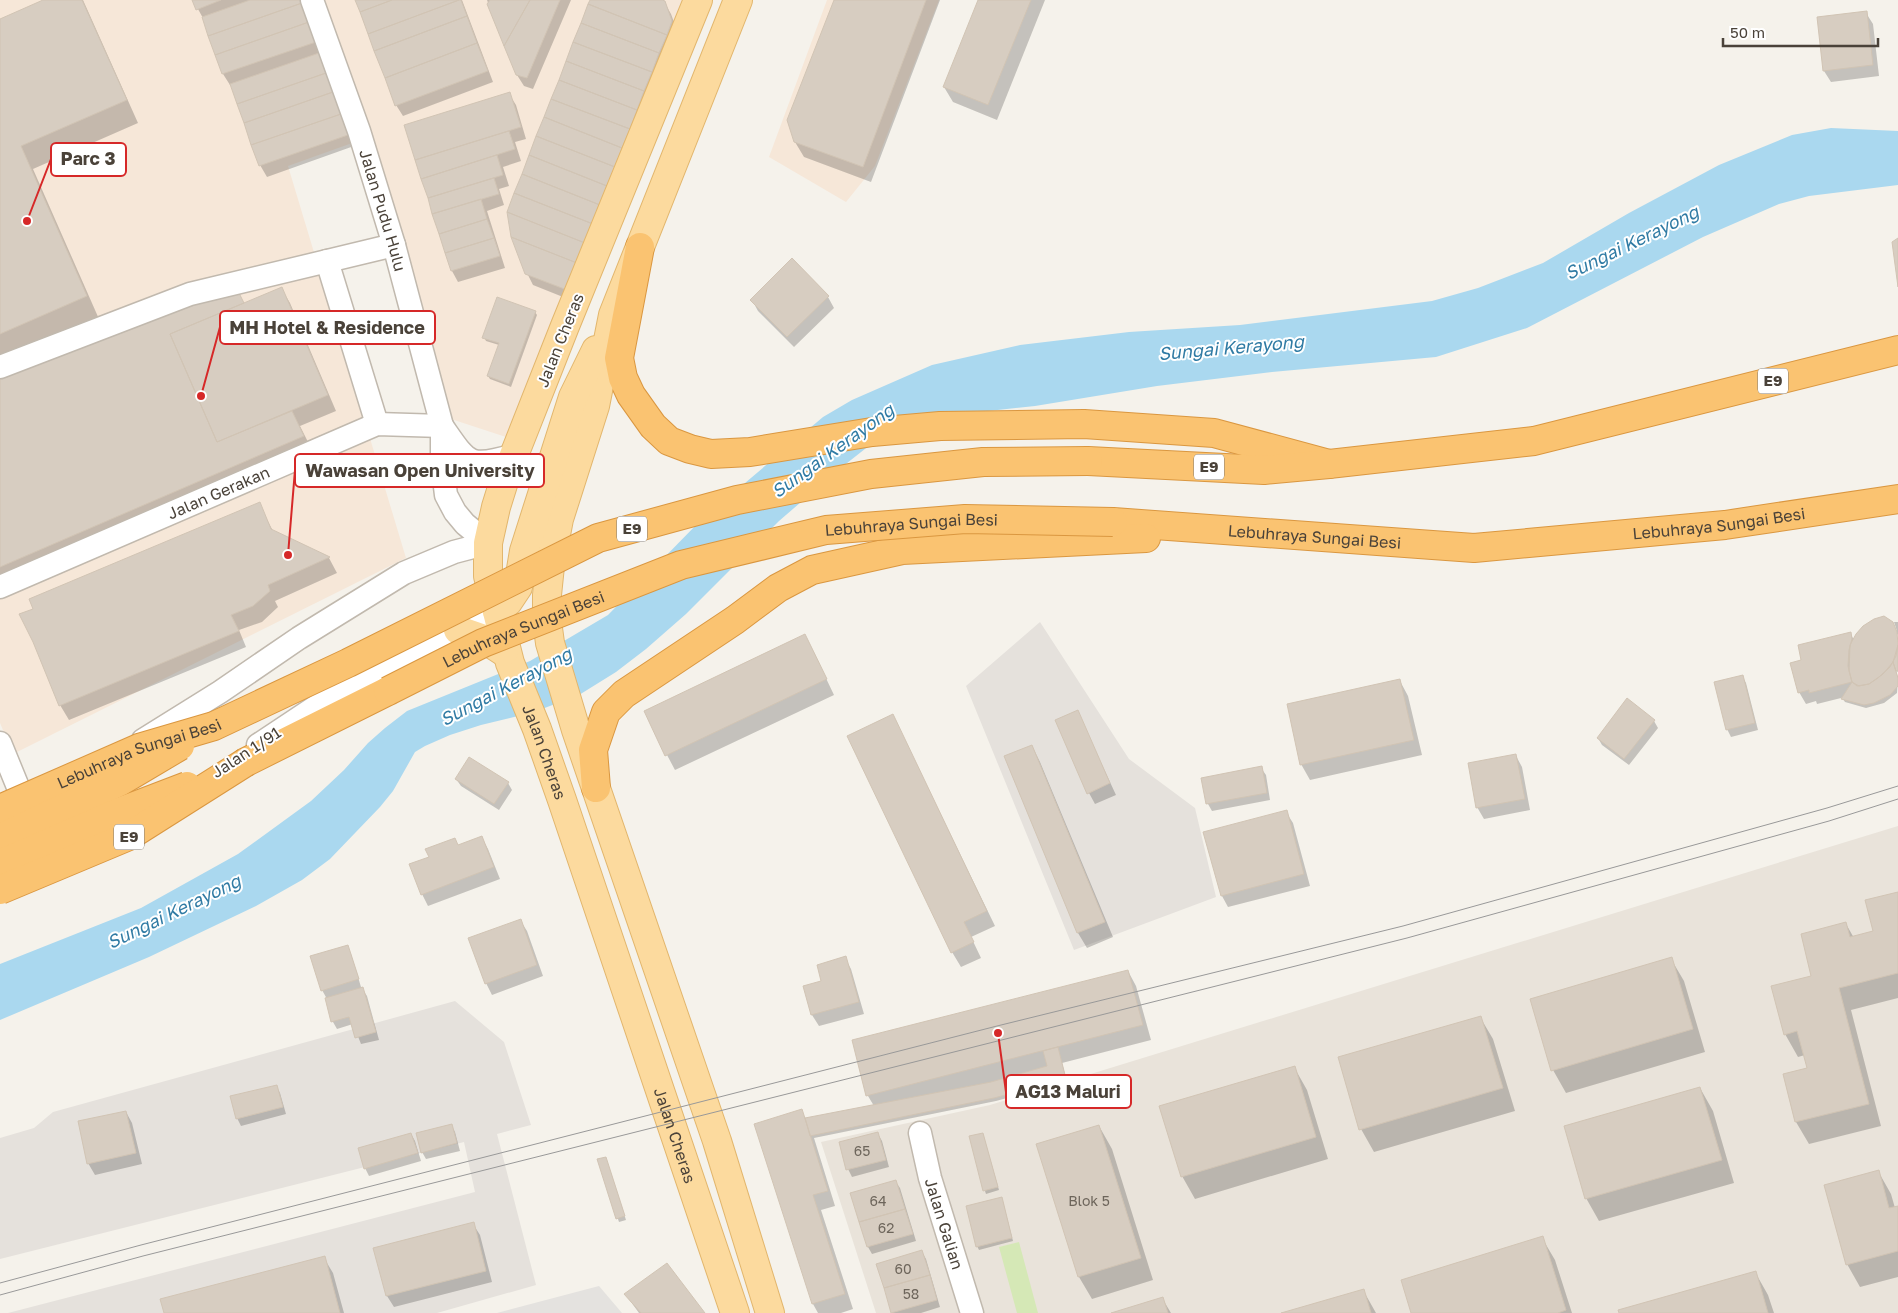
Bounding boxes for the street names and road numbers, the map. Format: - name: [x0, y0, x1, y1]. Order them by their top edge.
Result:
- street label: Jalan Pudu Hulu: [355, 147, 411, 273]
- street label: Jalan Cheras: [532, 290, 588, 390]
- road number: E9: [1758, 368, 1788, 394]
- road number: E9: [1194, 454, 1224, 480]
- street label: Jalan Gerakan: [164, 462, 273, 523]
- street label: Lebuhraya Sungai Besi: [1632, 503, 1806, 543]
- street label: Lebuhraya Sungai Besi: [824, 509, 998, 540]
- road number: E9: [617, 516, 647, 542]
- street label: Lebuhraya Sungai Besi: [1227, 520, 1402, 553]
- street label: Lebuhraya Sungai Besi: [439, 586, 607, 672]
- street label: Jalan Cheras: [518, 702, 571, 802]
- street label: Lebuhraya Sungai Besi: [54, 714, 225, 793]
- street label: Jalan 1/91: [208, 722, 285, 782]
- road number: E9: [114, 824, 144, 850]
- street label: Jalan Cheras: [650, 1085, 700, 1186]
- street label: Jalan Galian: [921, 1176, 968, 1272]

